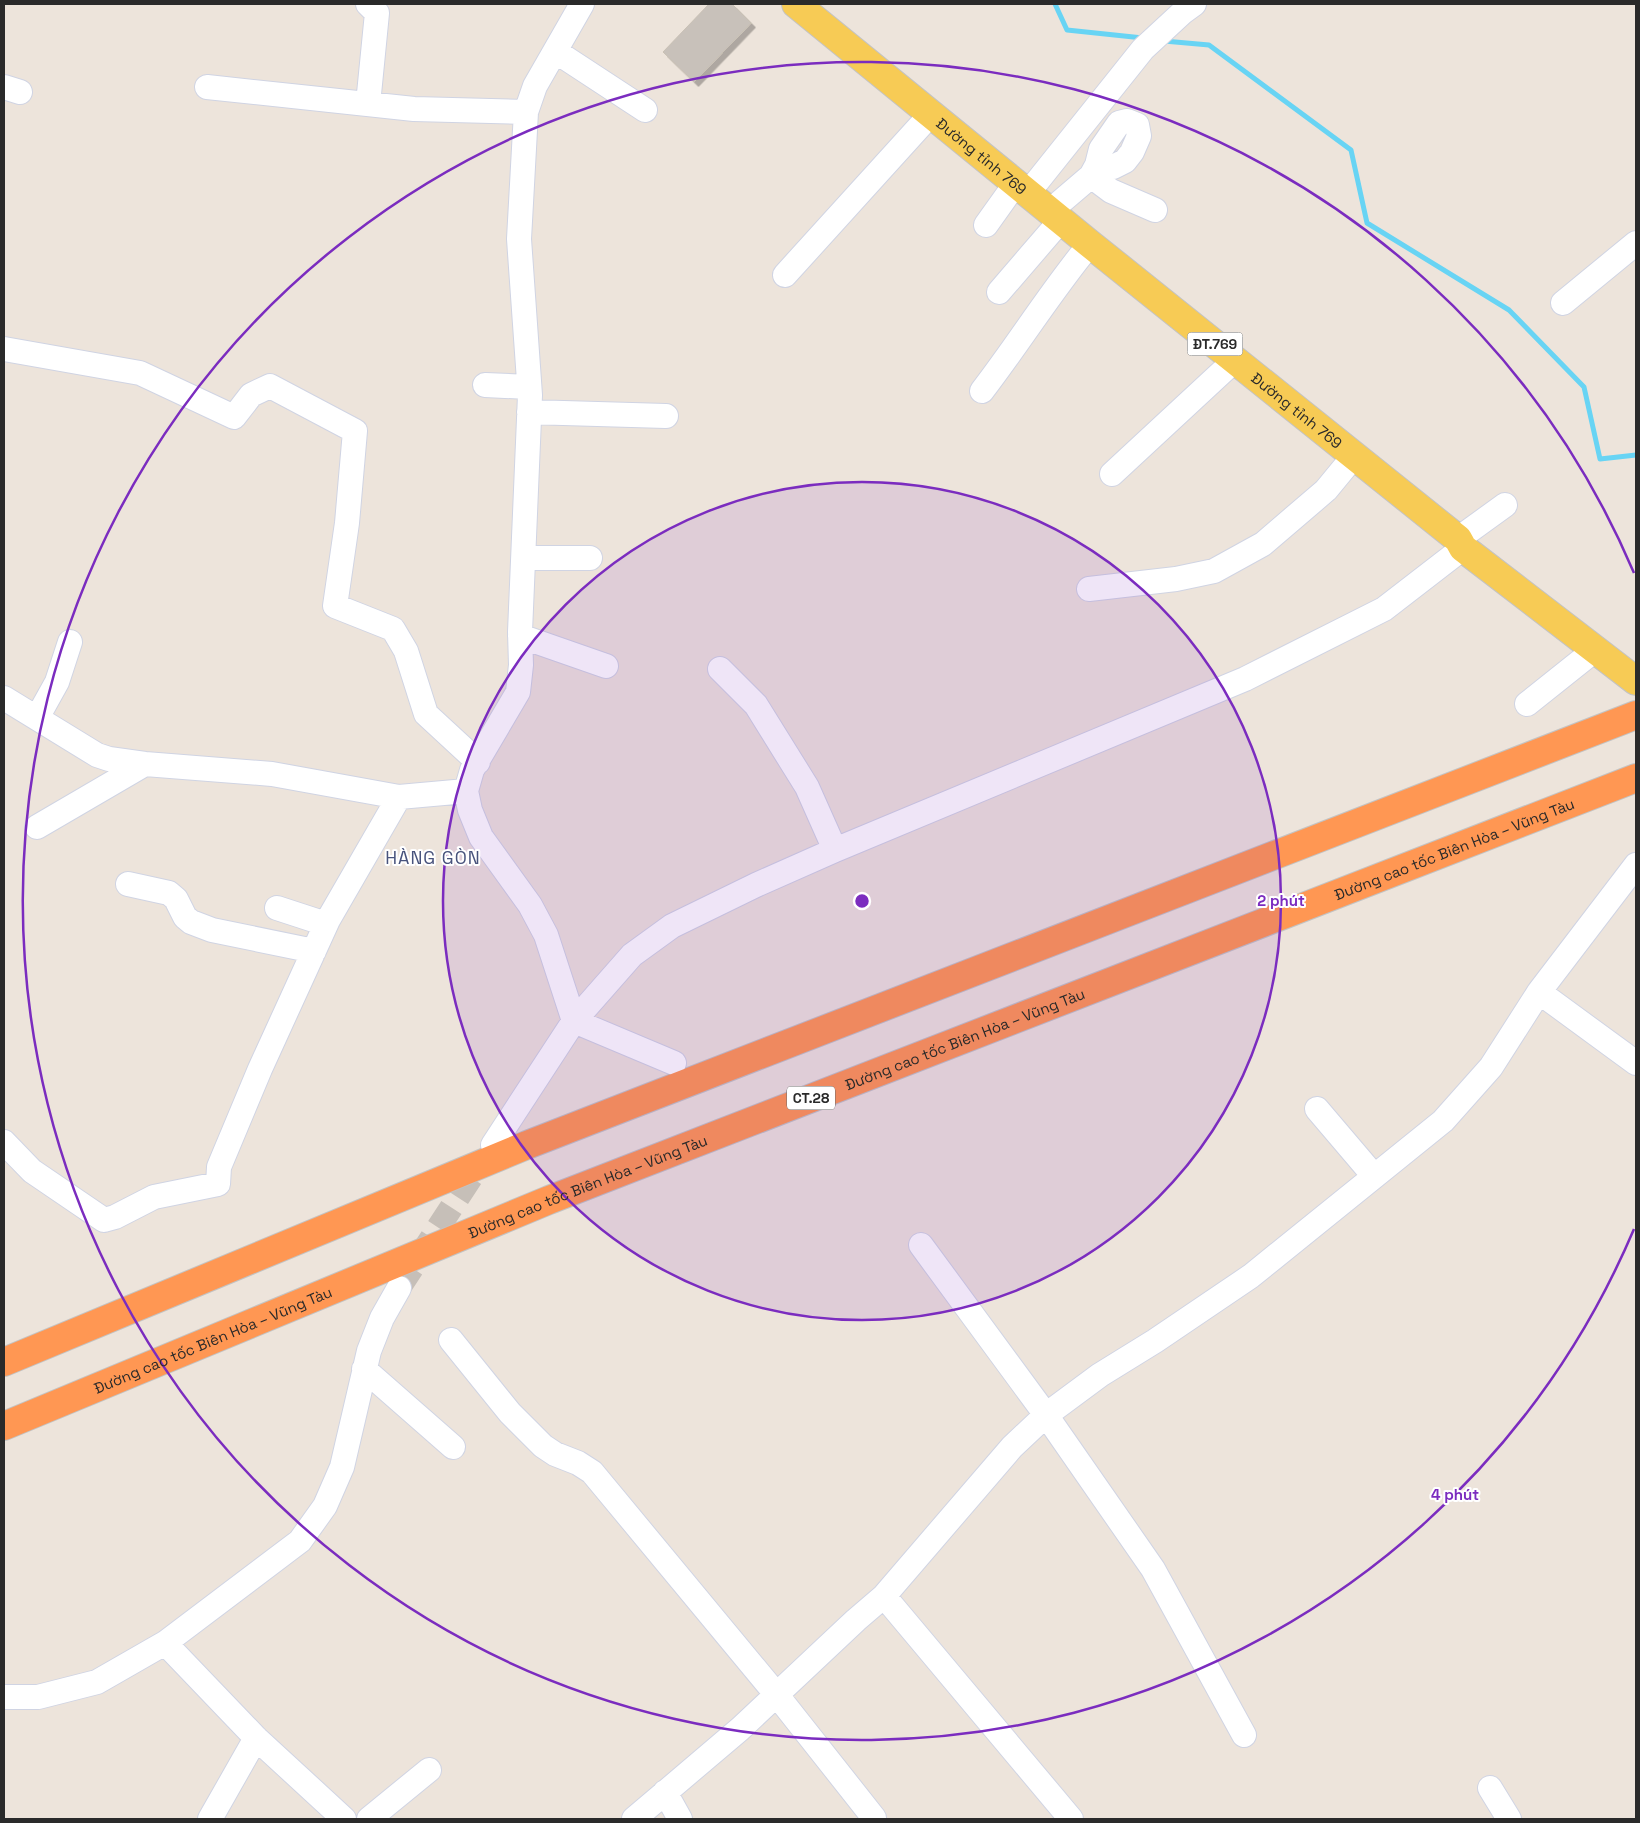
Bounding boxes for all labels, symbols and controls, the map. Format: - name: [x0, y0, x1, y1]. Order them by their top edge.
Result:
- street label: Đường tỉnh 769: [933, 113, 1031, 198]
- road number: ĐT.769: [1188, 332, 1242, 356]
- street label: Đường tỉnh 769: [1248, 368, 1346, 452]
- street label: Đường cao tốc Biên Hòa – Vũng Tàu: [1331, 793, 1577, 904]
- district label: HÀNG GÒN: [385, 846, 481, 869]
- text: 2 phút: [1257, 891, 1305, 910]
- centre of rings: [853, 892, 871, 910]
- street label: Đường cao tốc Biên Hòa – Vũng Tàu: [842, 983, 1087, 1094]
- road number: CT.28: [787, 1086, 835, 1110]
- street label: Đường cao tốc Biên Hòa – Vũng Tàu: [465, 1130, 710, 1242]
- street label: Đường cao tốc Biên Hòa – Vũng Tàu: [91, 1282, 335, 1397]
- text: 4 phút: [1431, 1485, 1479, 1504]

